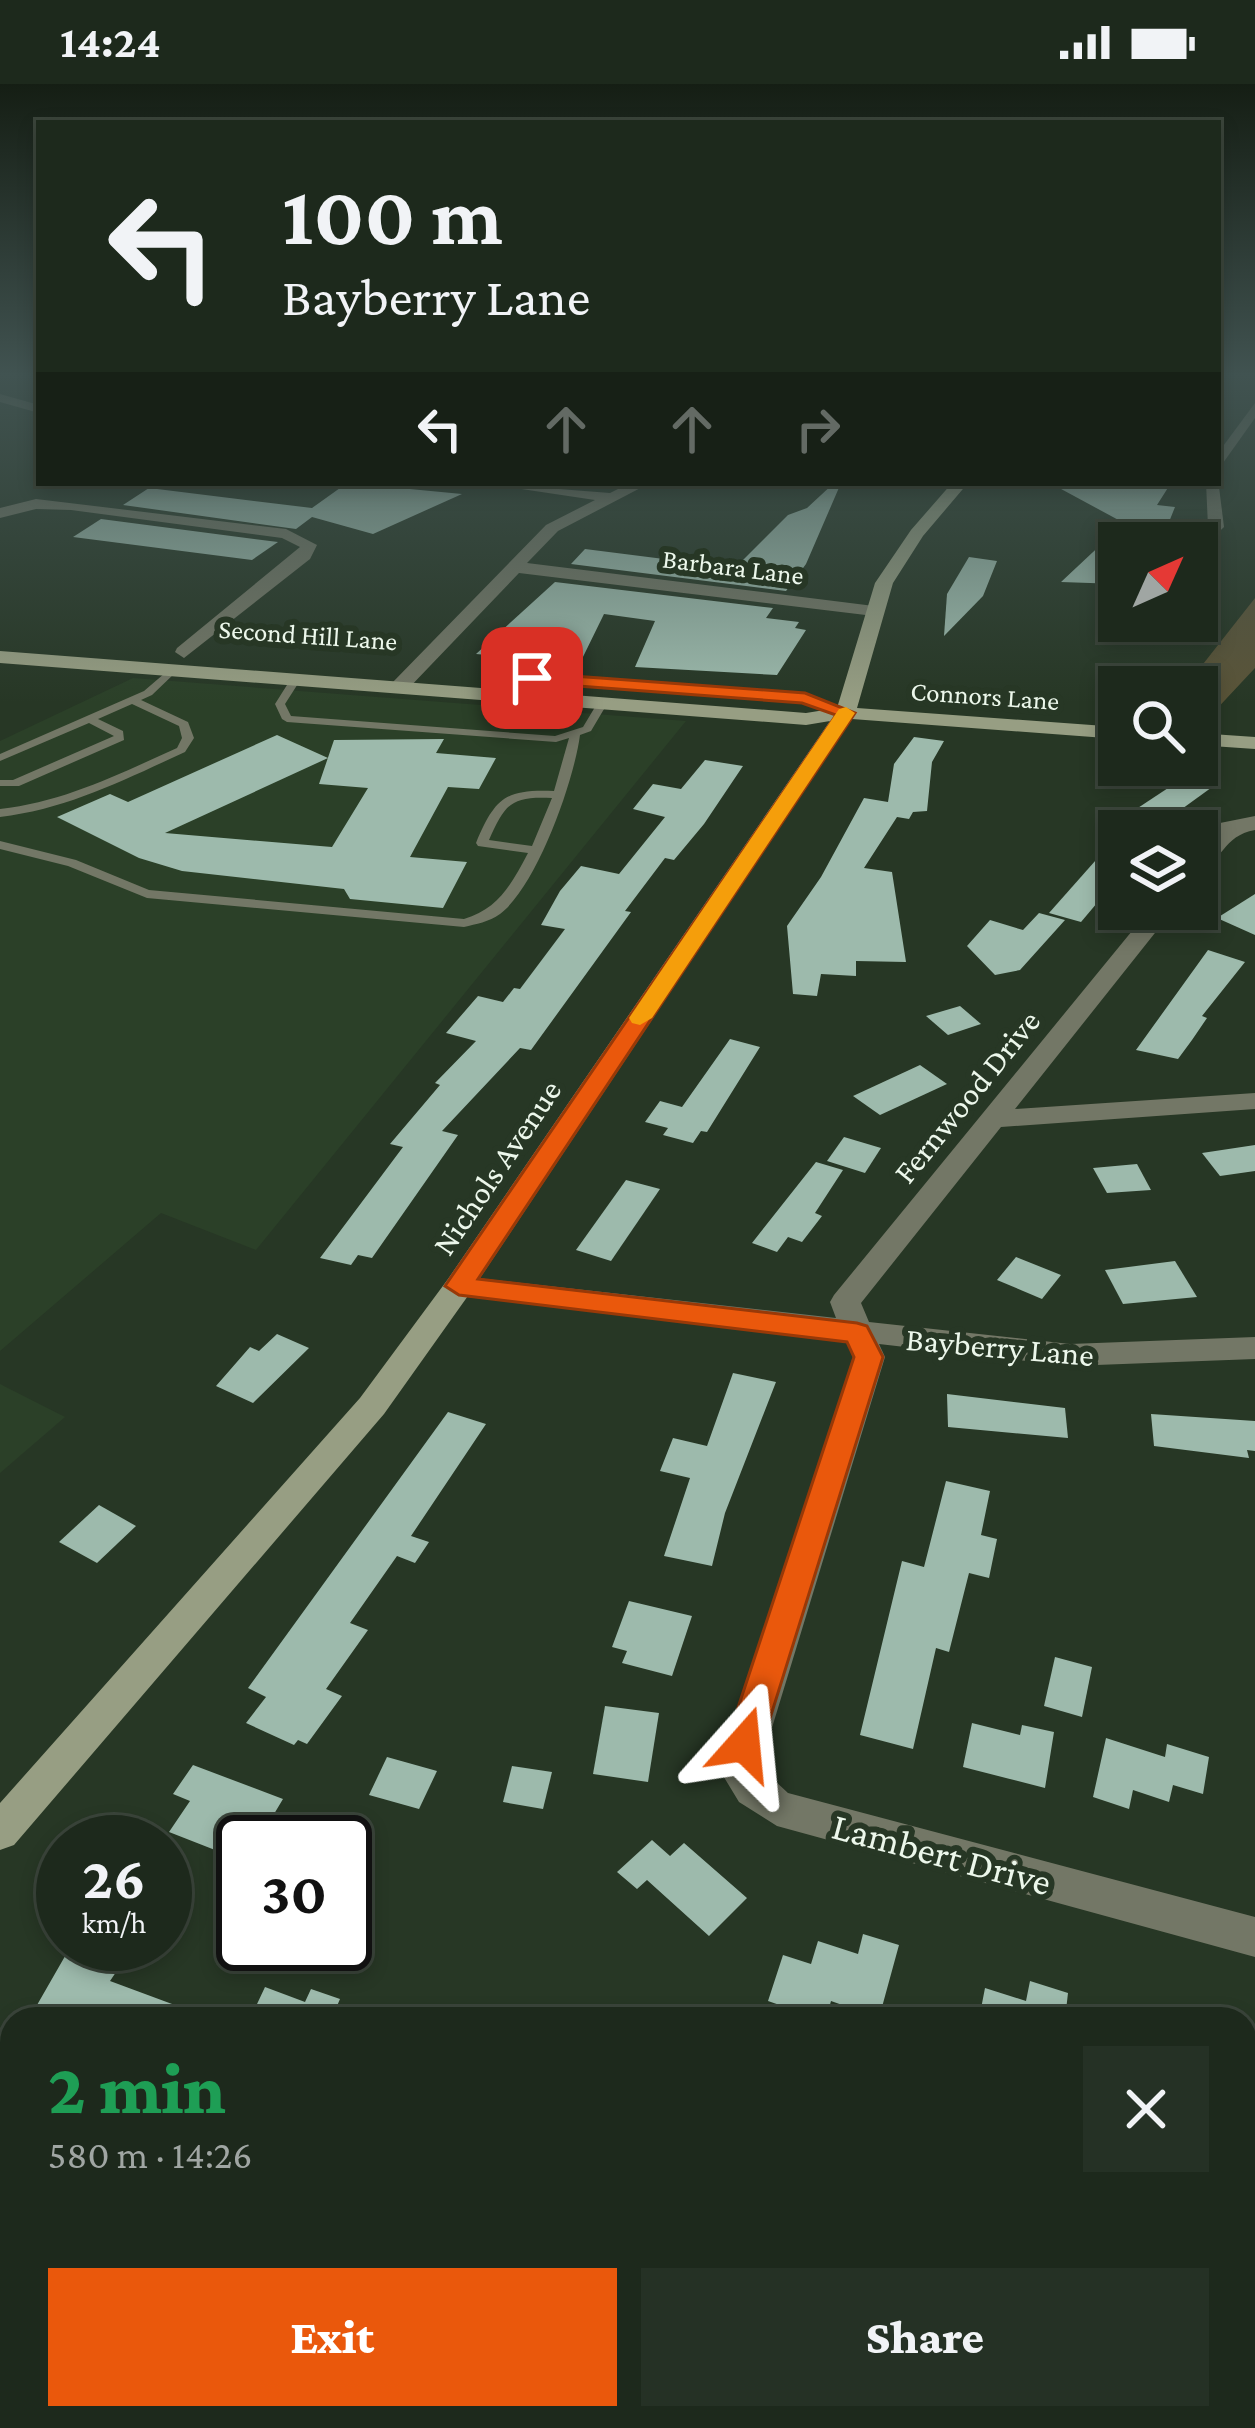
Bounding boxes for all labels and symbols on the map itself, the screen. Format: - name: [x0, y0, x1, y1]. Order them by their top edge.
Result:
- north arrow: [1098, 522, 1218, 642]
- street label: Barbara Lane: [661, 543, 805, 591]
- street label: Second Hill Lane: [218, 614, 398, 656]
- pin: [481, 627, 583, 729]
- street label: Connors Lane: [910, 676, 1060, 716]
- street label: Fernwood Drive: [885, 1002, 1047, 1190]
- street label: Nichols Avenue: [424, 1073, 569, 1262]
- street label: Bayberry Lane: [904, 1320, 1095, 1373]
- position arrow: [681, 1681, 807, 1807]
- street label: Lambert Drive: [828, 1804, 1056, 1903]
- speed limit sign: 30: [216, 1815, 372, 1971]

